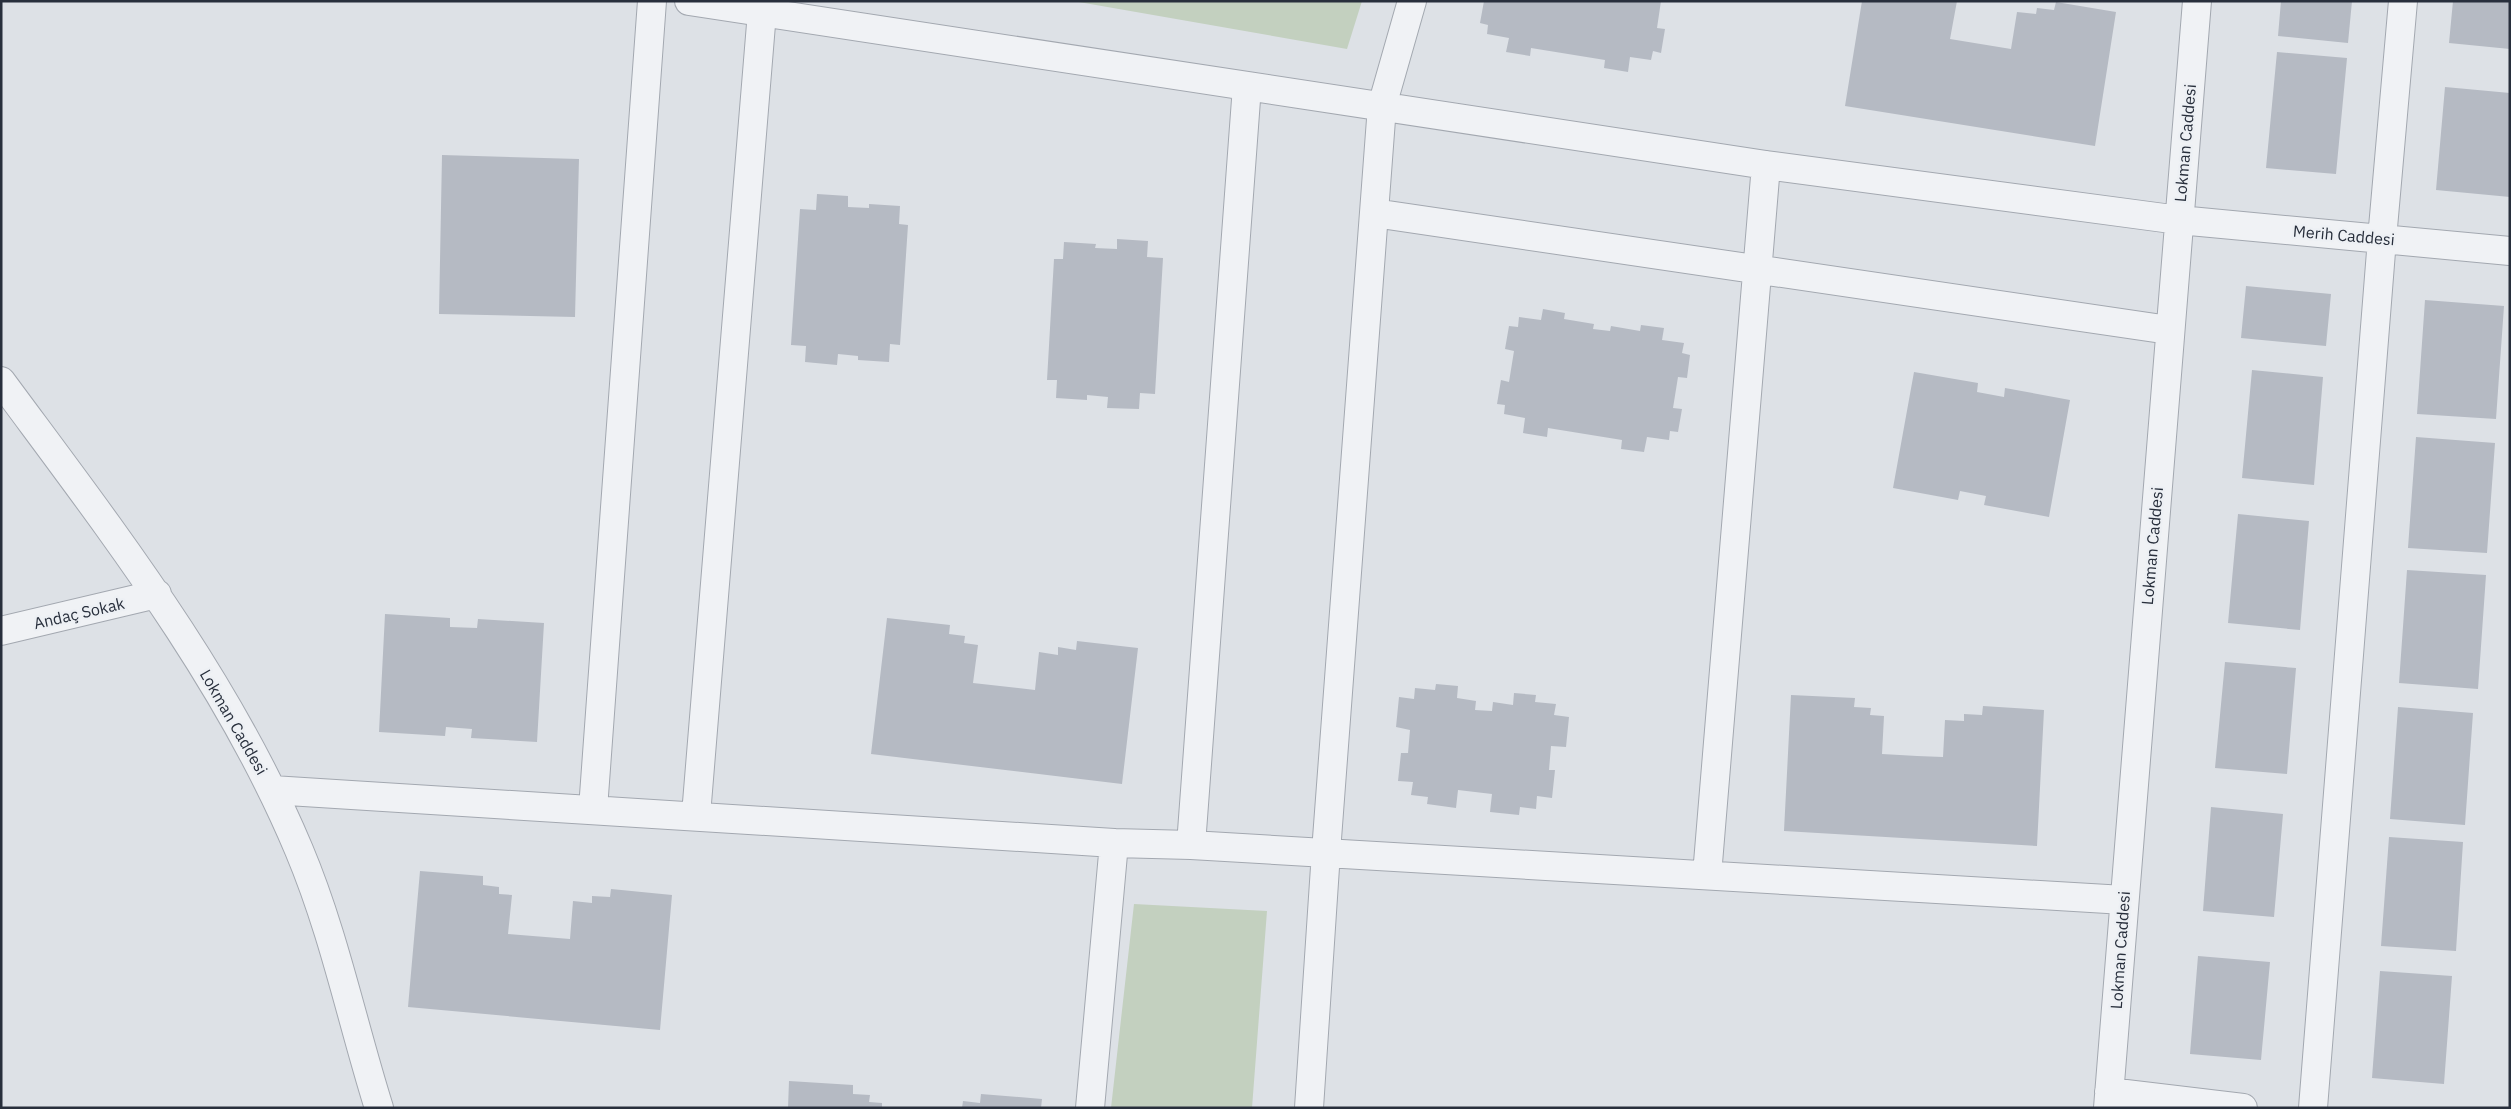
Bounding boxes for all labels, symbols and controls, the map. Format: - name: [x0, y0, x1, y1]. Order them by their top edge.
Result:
- street label: Lokman Caddesi: [2170, 83, 2200, 203]
- street label: Merih Caddesi: [2292, 221, 2396, 249]
- street label: Lokman Caddesi: [2137, 486, 2167, 606]
- street label: Andaç Sokak: [32, 593, 127, 633]
- street label: Lokman Caddesi: [196, 666, 272, 778]
- street label: Lokman Caddesi: [2106, 890, 2134, 1010]

